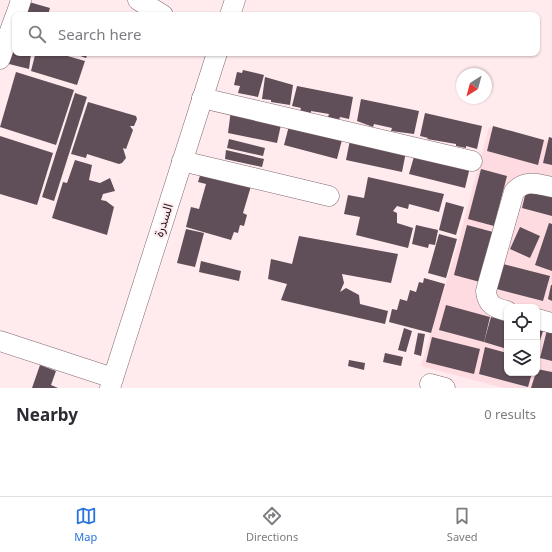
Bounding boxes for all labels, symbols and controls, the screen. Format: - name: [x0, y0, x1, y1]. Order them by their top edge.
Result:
- search box: [12, 12, 540, 56]
- icon: search: [26, 23, 48, 45]
- text: Search here: [58, 24, 141, 44]
- north arrow: [456, 68, 492, 104]
- street label: السدرة: [149, 201, 177, 239]
- map controls: [504, 304, 540, 376]
- button: locate: [504, 304, 540, 340]
- button: layers: [504, 340, 540, 376]
- text: Nearby: [16, 403, 78, 426]
- text: 0 results: [484, 405, 536, 423]
- tab: Map: [74, 505, 97, 544]
- tab: Directions: [246, 505, 298, 544]
- tab: Saved: [447, 505, 478, 544]

